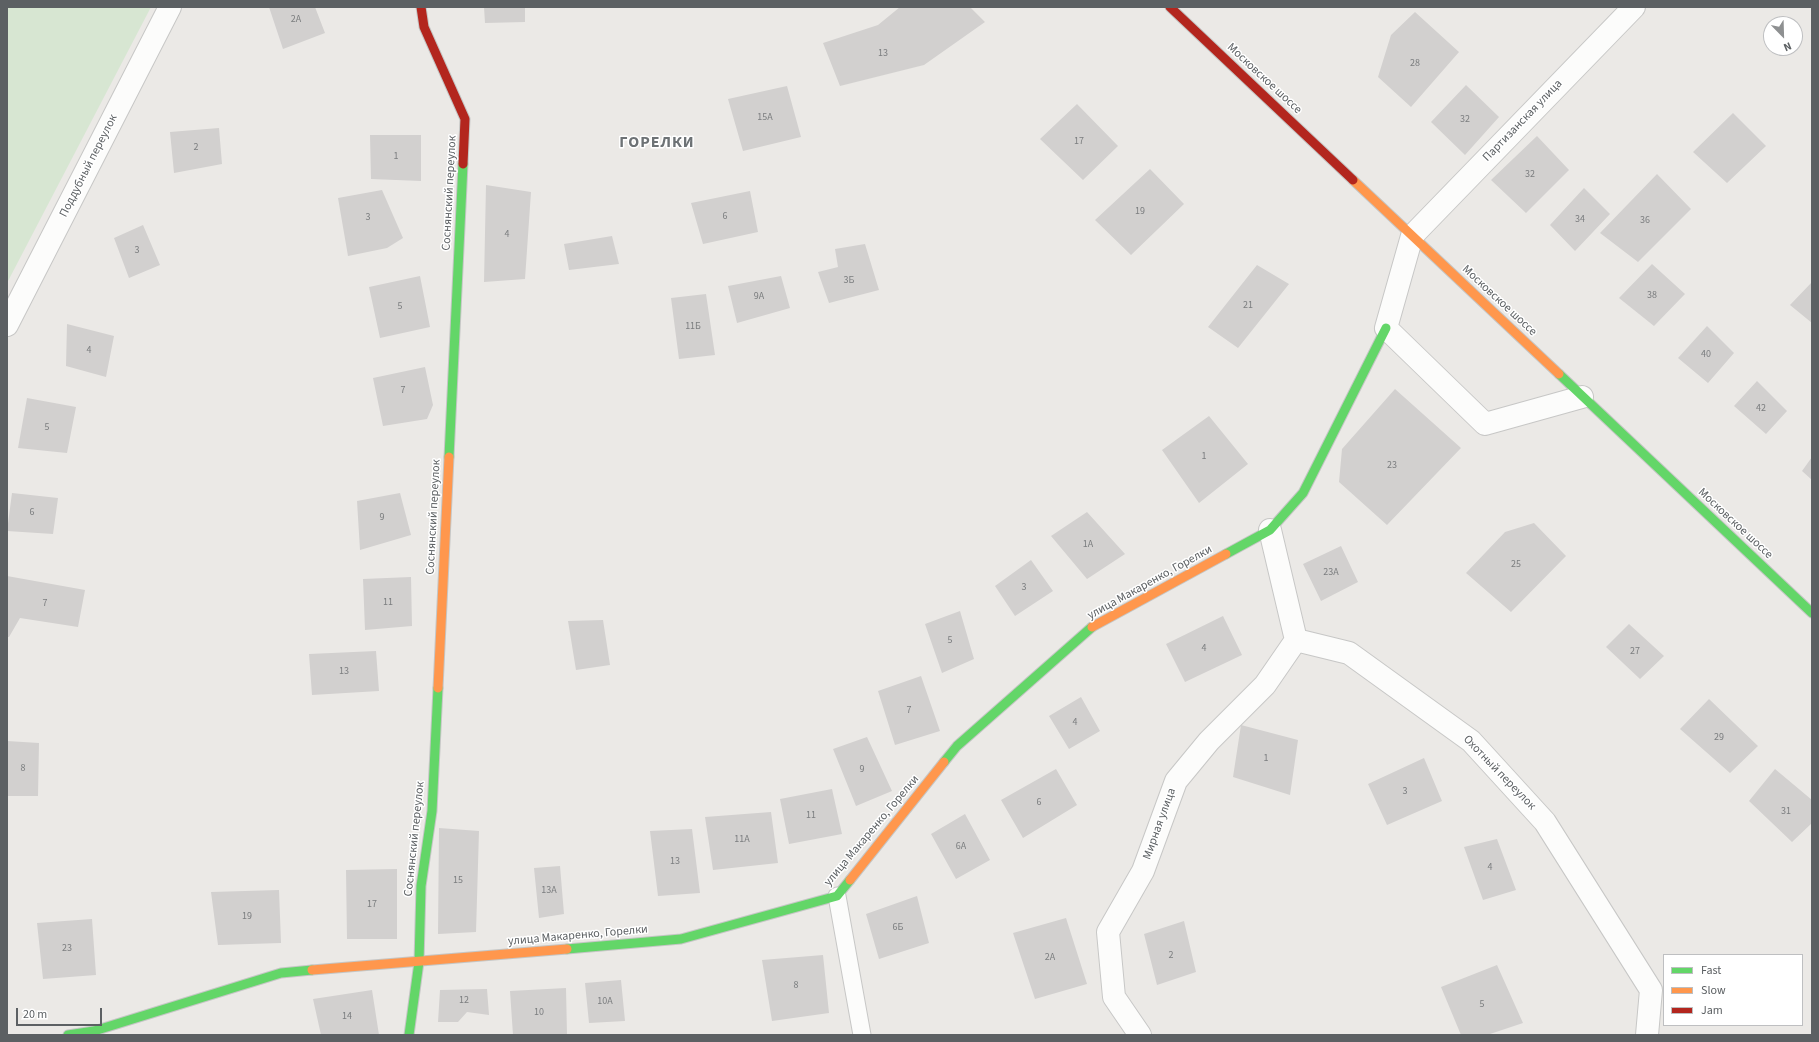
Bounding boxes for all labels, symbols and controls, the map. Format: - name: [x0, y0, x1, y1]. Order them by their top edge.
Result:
- house number: 2А: [291, 14, 301, 26]
- north arrow: [1763, 16, 1803, 56]
- text: N: [1781, 38, 1794, 55]
- street label: Московское шоссе: [1224, 41, 1304, 117]
- house number: 13: [878, 48, 888, 60]
- house number: 28: [1410, 58, 1420, 70]
- street label: Партизанская улица: [1480, 77, 1566, 165]
- street label: Поддубный переулок: [57, 112, 121, 220]
- house number: 15А: [757, 112, 773, 124]
- house number: 32: [1460, 114, 1470, 126]
- district label: ГОРЕЛКИ: [619, 133, 695, 153]
- street label: Соснянский переулок: [440, 135, 460, 251]
- house number: 17: [1074, 136, 1084, 148]
- house number: 2: [194, 142, 198, 154]
- house number: 1: [394, 151, 398, 163]
- house number: 32: [1525, 169, 1535, 181]
- house number: 19: [1135, 206, 1145, 218]
- house number: 6: [723, 211, 727, 223]
- house number: 3: [366, 212, 370, 224]
- house number: 34: [1575, 214, 1585, 226]
- house number: 36: [1640, 215, 1650, 227]
- house number: 4: [505, 229, 509, 241]
- house number: 3: [135, 245, 139, 257]
- street label: Московское шоссе: [1459, 263, 1539, 339]
- house number: 3Б: [844, 275, 854, 287]
- house number: 38: [1647, 290, 1657, 302]
- house number: 9А: [754, 291, 764, 303]
- house number: 21: [1243, 300, 1253, 312]
- house number: 5: [398, 301, 402, 313]
- house number: 11Б: [685, 321, 701, 333]
- house number: 4: [87, 345, 91, 357]
- house number: 40: [1701, 349, 1711, 361]
- house number: 7: [401, 385, 405, 397]
- house number: 42: [1756, 403, 1766, 415]
- house number: 5: [45, 422, 49, 434]
- house number: 1: [1202, 451, 1206, 463]
- street label: Соснянский переулок: [424, 459, 444, 575]
- house number: 23: [1387, 460, 1397, 472]
- street label: Московское шоссе: [1695, 486, 1775, 562]
- house number: 6: [30, 507, 34, 519]
- house number: 9: [380, 512, 384, 524]
- house number: 1А: [1083, 539, 1093, 551]
- street label: улица Макаренко, Горелки: [1085, 543, 1215, 623]
- house number: 25: [1511, 559, 1521, 571]
- house number: 23А: [1323, 567, 1339, 579]
- house number: 3: [1022, 582, 1026, 594]
- house number: 11: [383, 597, 393, 609]
- house number: 7: [43, 598, 47, 610]
- house number: 5: [948, 635, 952, 647]
- house number: 4: [1202, 643, 1206, 655]
- house number: 27: [1630, 646, 1640, 658]
- house number: 13: [339, 666, 349, 678]
- house number: 7: [907, 705, 911, 717]
- house number: 4: [1073, 717, 1077, 729]
- house number: 29: [1714, 732, 1724, 744]
- street label: Охотный переулок: [1460, 733, 1538, 813]
- house number: 1: [1264, 753, 1268, 765]
- house number: 8: [21, 763, 25, 775]
- house number: 9: [860, 764, 864, 776]
- street label: улица Макаренко, Горелки: [821, 773, 923, 889]
- street label: Соснянский переулок: [402, 781, 428, 897]
- street label: Мирная улица: [1140, 786, 1180, 862]
- house number: 3: [1403, 786, 1407, 798]
- house number: 6: [1037, 797, 1041, 809]
- house number: 31: [1781, 806, 1791, 818]
- house number: 11: [806, 810, 816, 822]
- house number: 11А: [734, 834, 750, 846]
- house number: 6А: [956, 841, 966, 853]
- house number: 13: [670, 856, 680, 868]
- house number: 4: [1488, 862, 1492, 874]
- house number: 15: [453, 875, 463, 887]
- house number: 13А: [541, 885, 557, 897]
- house number: 17: [367, 899, 377, 911]
- house number: 19: [242, 911, 252, 923]
- house number: 6Б: [893, 922, 903, 934]
- street label: улица Макаренко, Горелки: [508, 923, 648, 949]
- house number: 23: [62, 943, 72, 955]
- house number: 2: [1169, 950, 1173, 962]
- house number: 2А: [1045, 952, 1055, 964]
- legend: [1663, 954, 1803, 1026]
- text: Fast: [1701, 962, 1721, 979]
- house number: 8: [794, 980, 798, 992]
- text: Slow: [1701, 982, 1726, 999]
- house number: 12: [459, 995, 469, 1007]
- house number: 10А: [597, 996, 613, 1008]
- house number: 5: [1480, 999, 1484, 1011]
- scale bar: [18, 1000, 104, 1026]
- text: Jam: [1701, 1002, 1723, 1019]
- text: 20 m: [23, 1006, 47, 1023]
- house number: 10: [534, 1007, 544, 1019]
- house number: 14: [342, 1011, 352, 1023]

